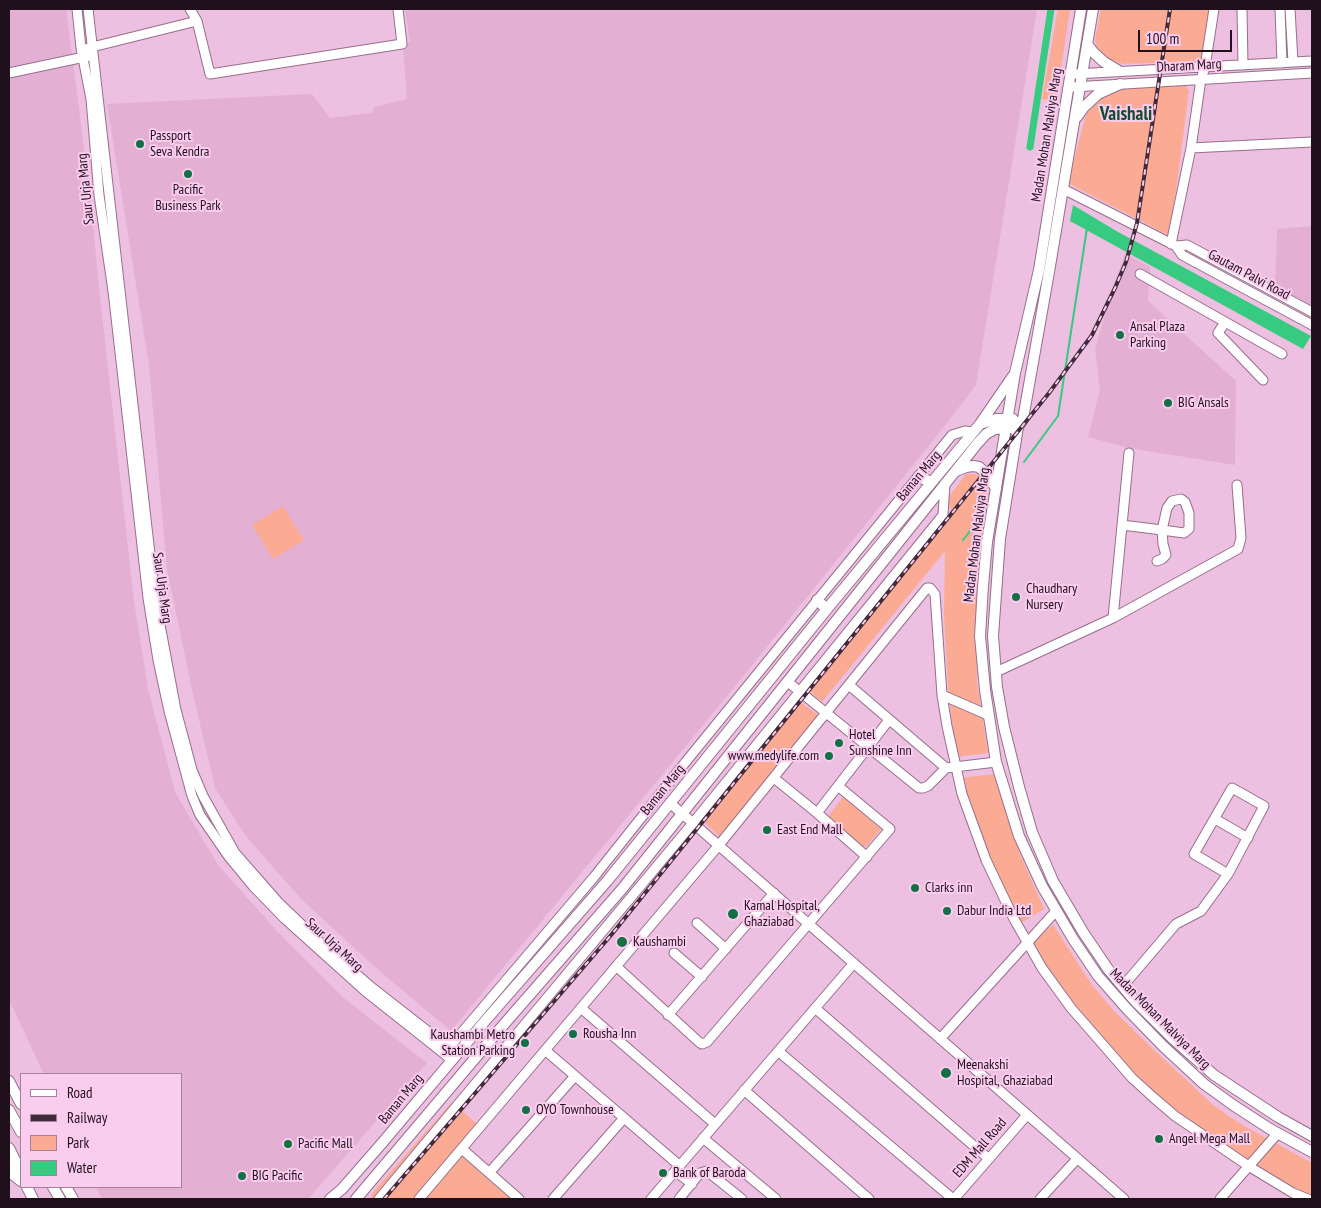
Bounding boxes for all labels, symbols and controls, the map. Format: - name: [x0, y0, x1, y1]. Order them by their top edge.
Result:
- scale bar: [1141, 20, 1235, 52]
- text: 100 m: [1146, 29, 1179, 48]
- street label: Dharam Marg: [1156, 56, 1222, 76]
- street label: Madan Mohan Malviya Marg: [1028, 67, 1066, 203]
- district label: Vaishali: [1100, 104, 1152, 126]
- place label: Passport Seva Kendra: [150, 128, 209, 160]
- marker: Passport Seva Kendra: [134, 138, 146, 150]
- street label: Saur Urja Marg: [74, 153, 98, 225]
- marker: Pacific Business Park: [182, 168, 194, 180]
- place label: Pacific Business Park: [155, 182, 221, 214]
- street label: Gautam Palvi Road: [1205, 246, 1293, 304]
- place label: Ansal Plaza Parking: [1130, 319, 1185, 352]
- marker: Ansal Plaza Parking: [1114, 329, 1126, 341]
- place label: BIG Ansals: [1178, 395, 1229, 411]
- marker: BIG Ansals: [1162, 397, 1174, 409]
- street label: Baman Marg: [893, 447, 945, 505]
- street label: Madan Mohan Malviya Marg: [960, 467, 994, 603]
- street label: Saur Urja Marg: [149, 551, 175, 625]
- place label: Chaudhary Nursery: [1026, 581, 1077, 614]
- marker: Chaudhary Nursery: [1010, 591, 1022, 603]
- place label: Hotel Sunshine Inn: [849, 727, 912, 760]
- marker: Hotel Sunshine Inn: [833, 737, 845, 749]
- place label: www.medylife.com: [728, 748, 819, 764]
- marker: www.medylife.com: [823, 750, 835, 762]
- street label: Baman Marg: [637, 761, 689, 819]
- place label: East End Mall: [777, 822, 842, 838]
- marker: East End Mall: [761, 824, 773, 836]
- place label: Clarks inn: [925, 880, 973, 896]
- marker: Clarks inn: [909, 882, 921, 894]
- place label: Kamal Hospital, Ghaziabad: [744, 898, 820, 930]
- place label: Dabur India Ltd: [957, 903, 1031, 919]
- marker: Dabur India Ltd: [941, 905, 953, 917]
- marker: Kamal Hospital, Ghaziabad: [726, 907, 740, 921]
- street label: Saur Urja Marg: [302, 915, 366, 975]
- place label: Kaushambi: [633, 934, 686, 950]
- marker: Kaushambi: [615, 935, 629, 949]
- street label: Madan Mohan Malviya Marg: [1106, 965, 1214, 1073]
- place label: Rousha Inn: [583, 1026, 636, 1042]
- place label: Kaushambi Metro Station Parking: [431, 1027, 515, 1060]
- marker: Rousha Inn: [567, 1028, 579, 1040]
- marker: Kaushambi Metro Station Parking: [519, 1037, 531, 1049]
- place label: Meenakshi Hospital, Ghaziabad: [957, 1057, 1053, 1090]
- marker: Meenakshi Hospital, Ghaziabad: [939, 1066, 953, 1080]
- street label: Baman Marg: [375, 1070, 427, 1128]
- legend: [20, 1073, 182, 1188]
- text: Road: [67, 1083, 93, 1102]
- place label: OYO Townhouse: [536, 1102, 614, 1118]
- marker: OYO Townhouse: [520, 1104, 532, 1116]
- text: Railway: [67, 1108, 107, 1127]
- street label: EDM Mall Road: [950, 1115, 1010, 1181]
- place label: Angel Mega Mall: [1169, 1131, 1250, 1147]
- text: Park: [67, 1133, 89, 1152]
- marker: Angel Mega Mall: [1153, 1133, 1165, 1145]
- place label: Pacific Mall: [298, 1136, 353, 1152]
- marker: Pacific Mall: [282, 1138, 294, 1150]
- text: Water: [67, 1158, 97, 1177]
- place label: Bank of Baroda: [673, 1165, 746, 1181]
- marker: Bank of Baroda: [657, 1167, 669, 1179]
- place label: BIG Pacific: [252, 1168, 302, 1184]
- marker: BIG Pacific: [236, 1170, 248, 1182]

